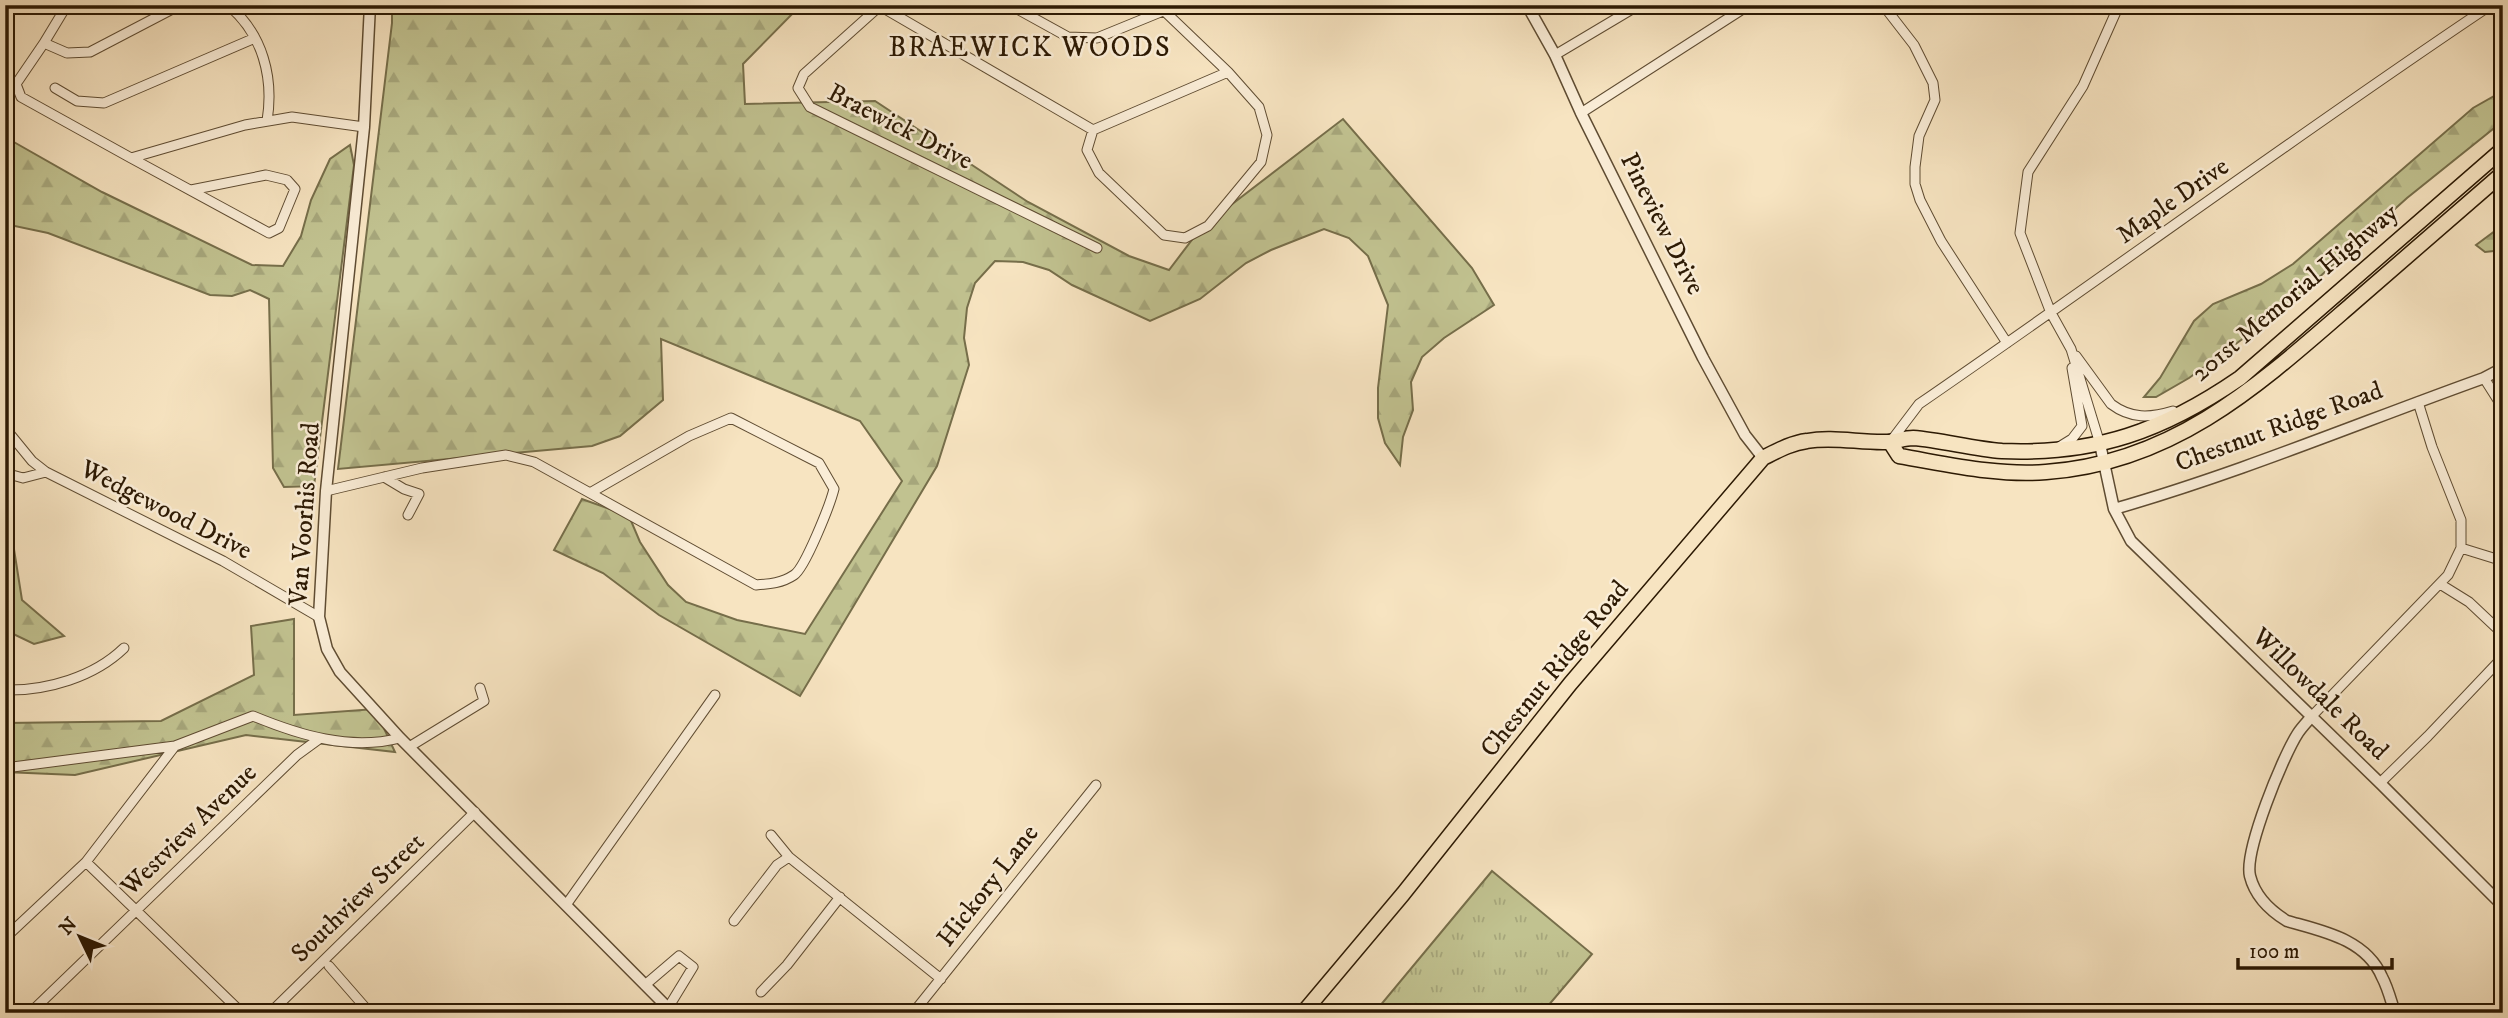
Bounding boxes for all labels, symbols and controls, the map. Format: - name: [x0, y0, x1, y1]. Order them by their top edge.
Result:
- district label: BRAEWICK WOODS: [888, 30, 1172, 65]
- street label: Braewick Drive: [822, 76, 978, 178]
- street label: Pineview Drive: [1612, 147, 1712, 301]
- street label: Maple Drive: [2110, 150, 2236, 252]
- street label: 201st Memorial Highway: [2185, 196, 2406, 389]
- street label: Chestnut Ridge Road: [2171, 374, 2387, 480]
- street label: Van Voorhis Road: [282, 421, 328, 608]
- street label: Wedgewood Drive: [74, 452, 257, 567]
- street label: Chestnut Ridge Road: [1473, 574, 1637, 764]
- street label: Willowdale Road: [2244, 620, 2395, 767]
- street label: Westview Avenue: [113, 757, 264, 904]
- street label: Hickory Lane: [930, 818, 1046, 954]
- street label: Southview Street: [284, 826, 432, 970]
- north arrow: [46, 902, 116, 972]
- text: N: [55, 913, 83, 940]
- scale bar: [2238, 927, 2392, 971]
- text: 100 m: [2249, 939, 2300, 965]

